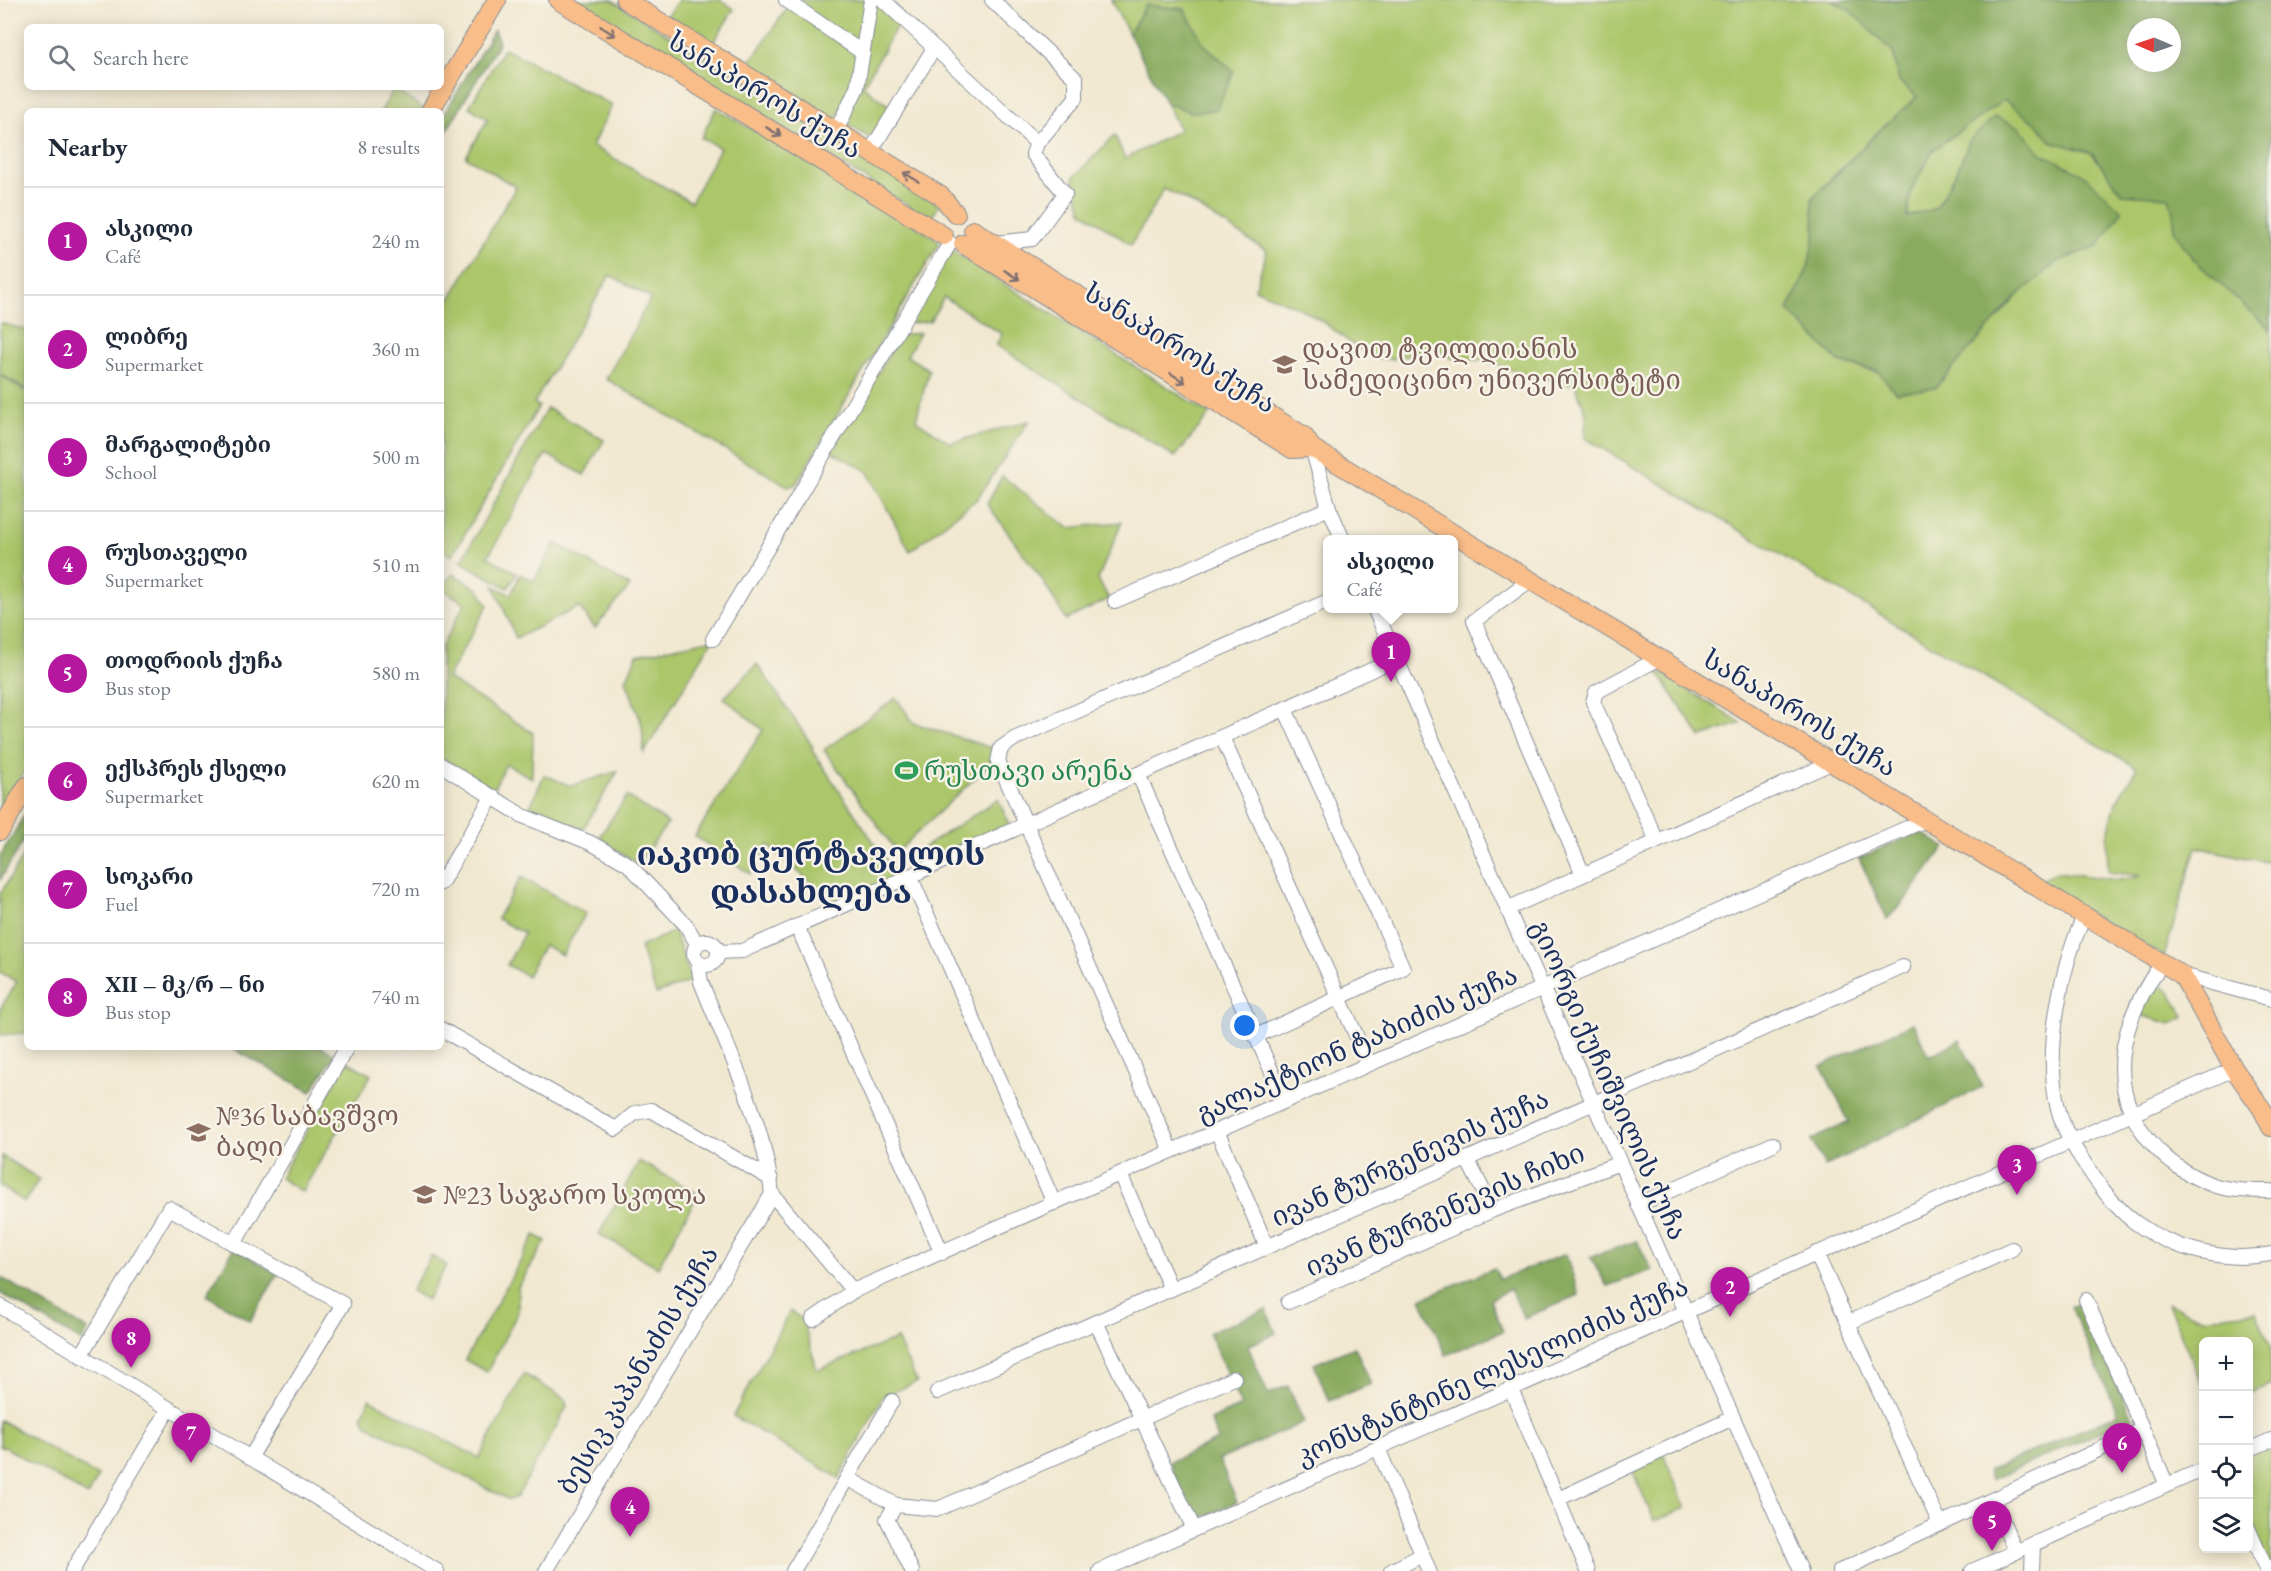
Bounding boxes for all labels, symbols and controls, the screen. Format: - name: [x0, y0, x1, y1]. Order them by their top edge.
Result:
- north arrow: [2127, 18, 2181, 72]
- street label: სანაპიროს ქუჩა: [662, 23, 869, 166]
- search box: [24, 24, 444, 90]
- one-way arrow: [599, 25, 616, 37]
- icon: search: [45, 41, 78, 74]
- text: Search here: [93, 43, 188, 72]
- one-way arrow: [765, 127, 782, 139]
- text: Nearby: [48, 130, 128, 164]
- text: 8 results: [357, 134, 420, 160]
- one-way arrow: [903, 171, 920, 183]
- text: ასკილი: [105, 214, 193, 243]
- text: 1: [62, 228, 73, 254]
- text: 240 m: [372, 228, 420, 254]
- text: Café: [105, 243, 141, 269]
- one-way arrow: [1003, 270, 1020, 282]
- street label: სანაპიროს ქუჩა: [1078, 274, 1283, 421]
- text: ლიბრე: [105, 322, 188, 351]
- place label: დავით ტვილდიანის სამედიცინო უნივერსიტეტი: [1302, 331, 1681, 397]
- text: 2: [62, 336, 73, 362]
- text: 360 m: [372, 336, 420, 362]
- text: Supermarket: [105, 351, 203, 377]
- school or university icon: დავით ტვილდიანის სამედიცინო უნივერსიტეტი: [1271, 352, 1297, 378]
- one-way arrow: [1169, 373, 1186, 385]
- text: მარგალიტები: [105, 430, 271, 459]
- text: 3: [62, 444, 73, 470]
- text: 500 m: [372, 444, 420, 470]
- text: School: [105, 459, 157, 485]
- popup: [1323, 535, 1458, 613]
- text: რუსთაველი: [105, 538, 248, 567]
- text: ასკილი: [1346, 547, 1435, 576]
- text: 4: [62, 552, 73, 578]
- text: 510 m: [372, 552, 420, 578]
- text: Supermarket: [105, 567, 203, 593]
- text: Café: [1346, 576, 1382, 602]
- pin: 1: [1372, 632, 1410, 682]
- street label: სანაპიროს ქუჩა: [1697, 641, 1904, 784]
- text: თოდრიის ქუჩა: [105, 646, 283, 675]
- text: 5: [62, 660, 73, 686]
- text: 580 m: [372, 660, 420, 686]
- text: Bus stop: [105, 675, 171, 701]
- place label: რუსთავი არენა: [924, 753, 1133, 788]
- text: ექსპრეს ქსელი: [105, 754, 287, 783]
- sports icon: რუსთავი არენა: [893, 758, 919, 784]
- text: 6: [62, 768, 73, 794]
- text: 620 m: [372, 768, 420, 794]
- text: Supermarket: [105, 783, 203, 809]
- district label: იაკობ ცურტაველის დასახლება: [637, 832, 985, 913]
- text: სოკარი: [105, 862, 194, 891]
- text: 7: [62, 876, 73, 902]
- text: 720 m: [372, 876, 420, 902]
- text: Fuel: [105, 891, 138, 917]
- street label: გიორგი ქუჩიშვილის ქუჩა: [1523, 914, 1696, 1245]
- street label: გალაქტიონ ტაბიძის ქუჩა: [1191, 957, 1523, 1130]
- text: XII – მკ/რ – ნი: [105, 970, 265, 999]
- text: 8: [62, 984, 73, 1010]
- text: 740 m: [372, 984, 420, 1010]
- text: Bus stop: [105, 999, 171, 1025]
- your location: [1230, 1011, 1259, 1040]
- street label: ივან ტურგენევის ქუჩა: [1265, 1080, 1554, 1235]
- place label: №36 საბავშვო ბაღი: [216, 1098, 399, 1164]
- school or university icon: №36 საბავშვო ბაღი: [185, 1119, 211, 1145]
- street label: ივან ტურგენევის ჩიხი: [1300, 1135, 1590, 1284]
- pin: 3: [1998, 1146, 2036, 1195]
- place label: №23 საჯარო სკოლა: [443, 1177, 707, 1212]
- school or university icon: №23 საჯარო სკოლა: [412, 1182, 438, 1208]
- street label: ბესიკ კაპანაძის ქუჩა: [549, 1239, 726, 1501]
- street label: კონსტანტინე ლესელიძის ქუჩა: [1290, 1268, 1693, 1473]
- pin: 2: [1710, 1268, 1750, 1317]
- pin: 8: [112, 1318, 150, 1368]
- map controls: [2199, 1337, 2253, 1553]
- button: +: [2199, 1337, 2253, 1391]
- button: −: [2199, 1391, 2253, 1445]
- pin: 7: [172, 1414, 210, 1463]
- pin: 6: [2102, 1424, 2142, 1473]
- button: locate: [2199, 1445, 2253, 1499]
- pin: 4: [610, 1488, 650, 1537]
- button: layers: [2199, 1499, 2253, 1553]
- pin: 5: [1972, 1502, 2012, 1551]

